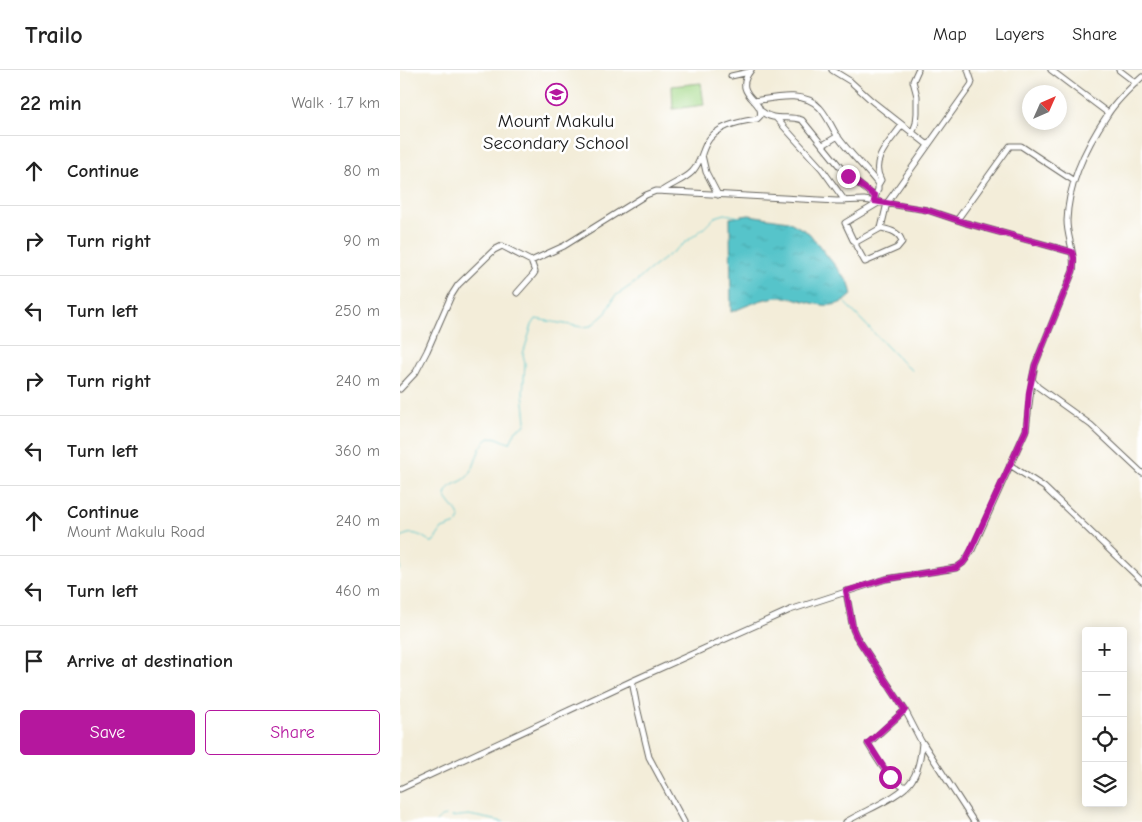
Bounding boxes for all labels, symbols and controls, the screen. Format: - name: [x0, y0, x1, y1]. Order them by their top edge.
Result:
- text: Trailo: [25, 21, 83, 49]
- text: Map: [933, 24, 967, 45]
- text: Layers: [995, 24, 1044, 45]
- text: Share: [1072, 24, 1117, 45]
- school or university icon: Mount Makulu Secondary School: [544, 82, 568, 106]
- north arrow: [1022, 85, 1067, 130]
- text: 22 min: [20, 91, 82, 115]
- text: Walk · 1.7 km: [292, 94, 380, 112]
- place label: Mount Makulu Secondary School: [483, 110, 629, 154]
- icon: ahead: [20, 157, 48, 185]
- text: Continue: [67, 160, 139, 182]
- text: 80 m: [343, 162, 380, 180]
- route end: [837, 165, 860, 188]
- icon: right: [20, 227, 48, 255]
- text: Turn right: [67, 230, 151, 252]
- text: 90 m: [343, 232, 380, 250]
- icon: left: [20, 297, 48, 325]
- text: Turn left: [67, 300, 138, 322]
- text: 250 m: [335, 302, 380, 320]
- icon: right: [20, 367, 48, 395]
- text: Turn right: [67, 370, 151, 392]
- text: 240 m: [336, 372, 380, 390]
- icon: left: [20, 437, 48, 465]
- text: Turn left: [67, 440, 138, 462]
- text: 360 m: [335, 442, 380, 460]
- text: Continue: [67, 501, 139, 523]
- icon: ahead: [20, 507, 48, 535]
- text: 240 m: [336, 512, 380, 530]
- text: Mount Makulu Road: [67, 523, 205, 541]
- icon: left: [20, 577, 48, 605]
- text: Turn left: [67, 580, 138, 602]
- text: 460 m: [335, 582, 380, 600]
- map controls: [1082, 627, 1127, 807]
- button: +: [1082, 627, 1127, 672]
- icon: arrive: [20, 647, 48, 675]
- text: Arrive at destination: [67, 650, 233, 672]
- button: −: [1082, 672, 1127, 717]
- button: Save: [20, 710, 195, 755]
- button: Share: [205, 710, 380, 755]
- button: locate: [1082, 717, 1127, 762]
- button: layers: [1082, 762, 1127, 807]
- route start: [879, 766, 902, 789]

